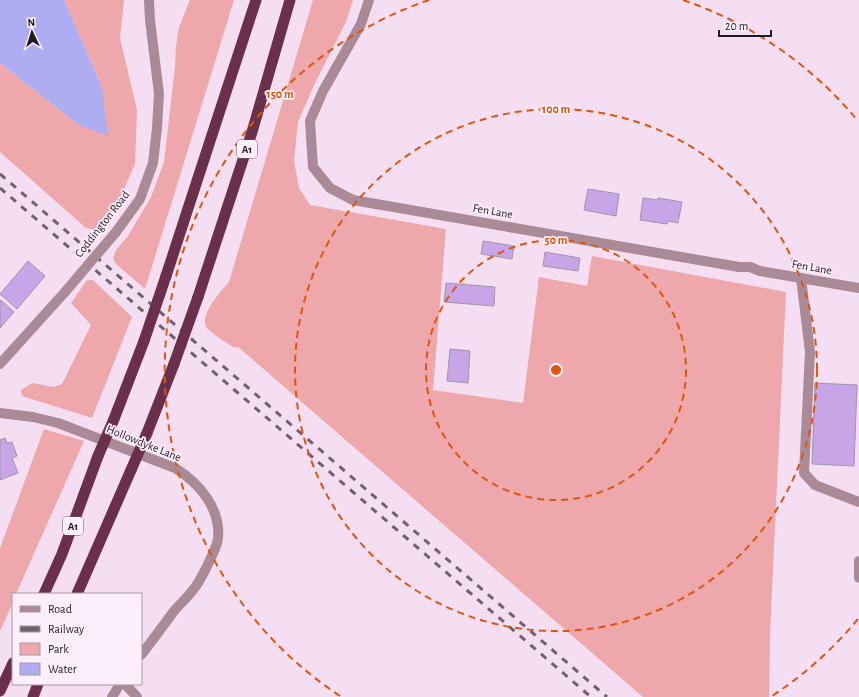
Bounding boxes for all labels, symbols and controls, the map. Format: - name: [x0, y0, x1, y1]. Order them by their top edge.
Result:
- north arrow: [12, 12, 52, 52]
- scale bar: [719, 12, 771, 38]
- text: N: [27, 17, 36, 28]
- text: 20 m: [725, 20, 748, 32]
- text: 150 m: [266, 88, 294, 100]
- text: 100 m: [542, 103, 570, 115]
- road number: A1: [237, 140, 257, 158]
- street label: Coddington Road: [72, 188, 132, 260]
- street label: Fen Lane: [472, 202, 514, 220]
- text: 50 m: [545, 234, 568, 246]
- street label: Fen Lane: [791, 258, 833, 276]
- centre of rings: [549, 363, 563, 377]
- street label: Hollowdyke Lane: [104, 423, 183, 464]
- road number: A1: [63, 517, 83, 535]
- legend: [12, 593, 142, 685]
- text: Road: [48, 603, 72, 615]
- text: Railway: [48, 623, 84, 636]
- text: Park: [48, 643, 69, 655]
- text: Water: [48, 663, 77, 675]

